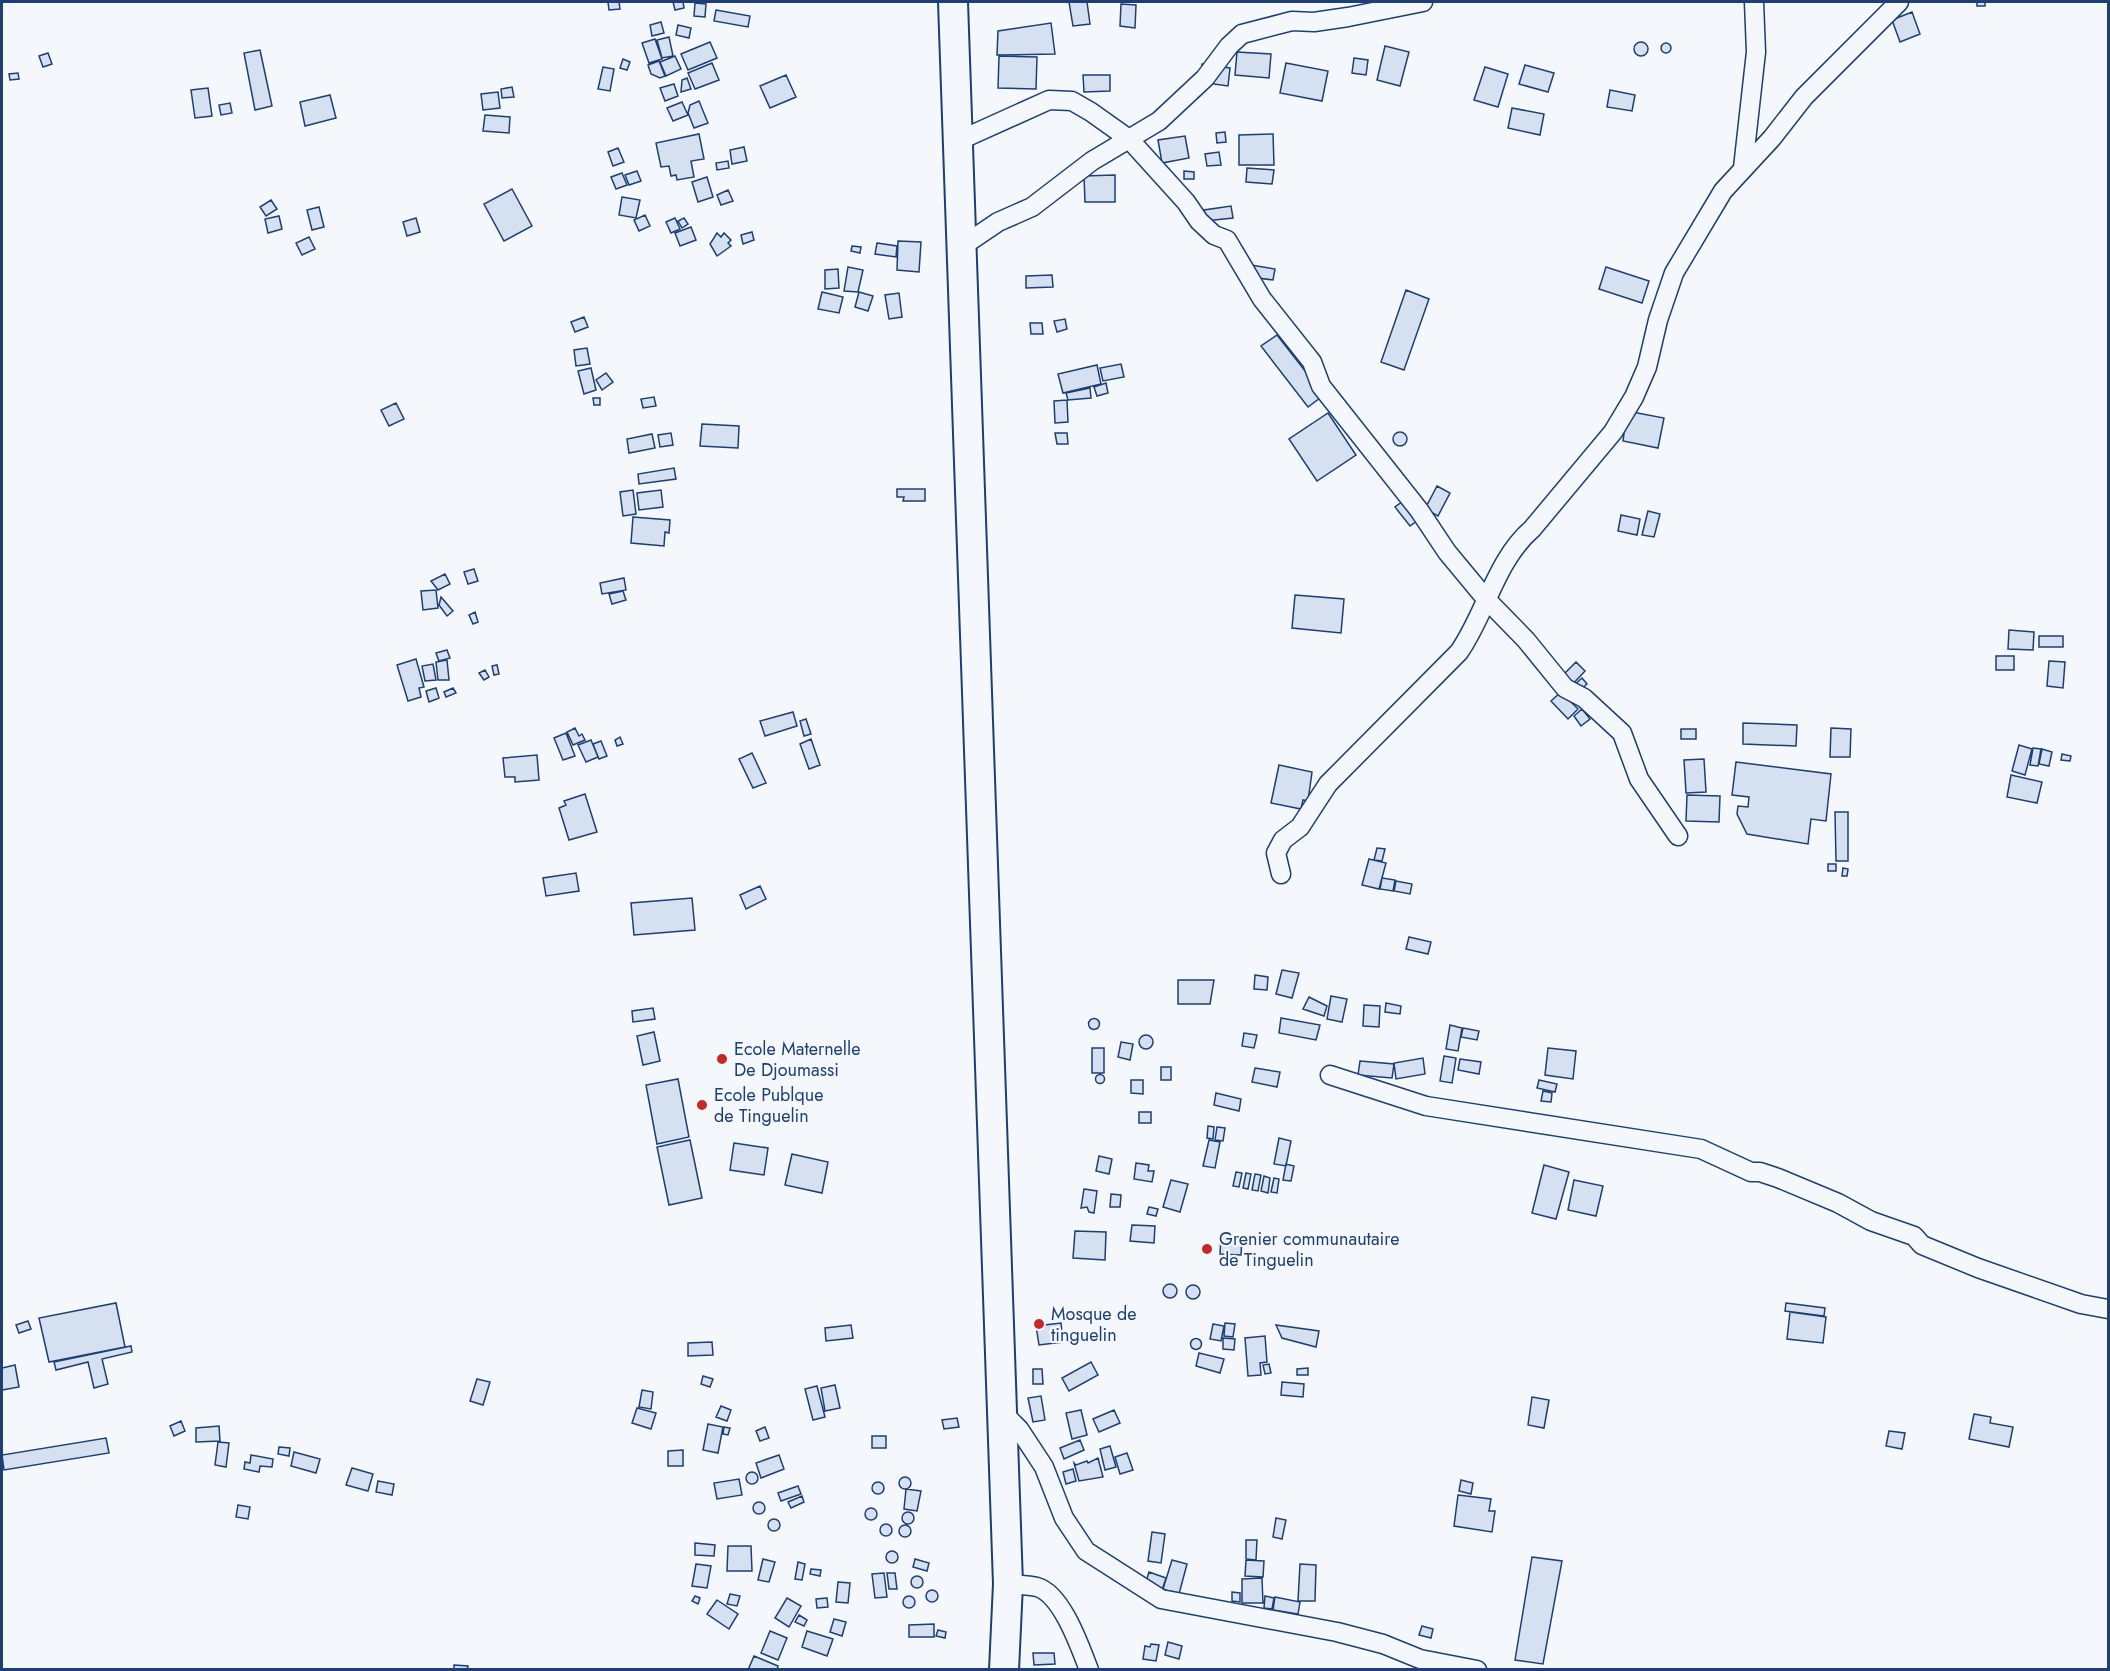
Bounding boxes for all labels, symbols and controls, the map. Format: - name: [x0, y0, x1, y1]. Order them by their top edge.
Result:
- place label: Ecole Maternelle De Djoumassi: [734, 1036, 860, 1083]
- marker: Ecole Maternelle De Djoumassi: [715, 1052, 729, 1066]
- place label: Ecole Publque de Tinguelin: [714, 1082, 823, 1129]
- marker: Ecole Publque de Tinguelin: [695, 1098, 709, 1112]
- place label: Grenier communautaire de Tinguelin: [1219, 1226, 1399, 1273]
- marker: Grenier communautaire de Tinguelin: [1200, 1242, 1214, 1256]
- place label: Mosque de tinguelin: [1051, 1301, 1137, 1348]
- marker: Mosque de tinguelin: [1032, 1317, 1046, 1331]

